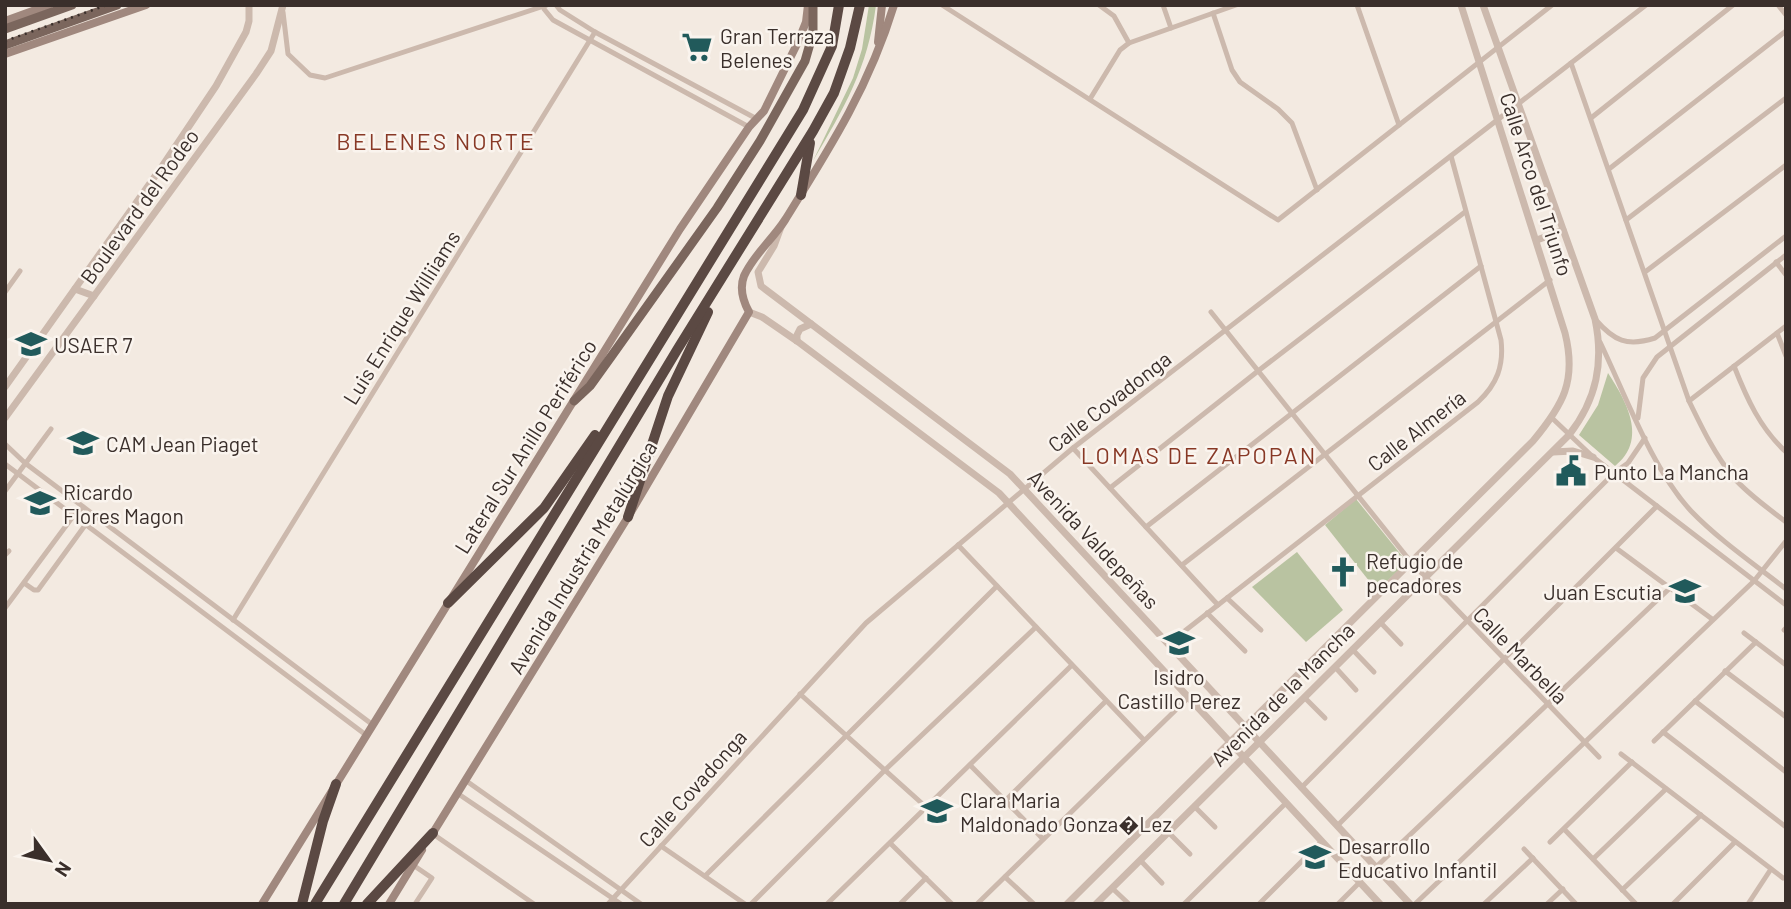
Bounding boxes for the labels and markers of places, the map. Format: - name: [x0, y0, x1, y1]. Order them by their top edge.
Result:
- place label: Gran Terraza Belenes: [720, 23, 834, 72]
- supermarket icon: Gran Terraza Belenes: [680, 30, 714, 64]
- school or university icon: USAER 7: [14, 327, 48, 361]
- place label: USAER 7: [54, 332, 132, 357]
- school or university icon: CAM Jean Piaget: [66, 426, 100, 460]
- place label: CAM Jean Piaget: [106, 431, 259, 456]
- public building icon: Punto La Mancha: [1554, 454, 1588, 488]
- place label: Punto La Mancha: [1594, 459, 1749, 484]
- place label: Ricardo Flores Magon: [63, 479, 184, 528]
- school or university icon: Ricardo Flores Magon: [23, 486, 57, 520]
- place label: Refugio de pecadores: [1366, 548, 1463, 597]
- church icon: Refugio de pecadores: [1326, 555, 1360, 589]
- school or university icon: Juan Escutia: [1668, 574, 1702, 608]
- place label: Juan Escutia: [1544, 579, 1662, 604]
- school or university icon: Isidro Castillo Perez: [1162, 626, 1196, 660]
- place label: Isidro Castillo Perez: [1117, 664, 1241, 713]
- place label: Clara Maria Maldonado Gonza�Lez: [960, 787, 1172, 836]
- school or university icon: Clara Maria Maldonado Gonza�Lez: [920, 794, 954, 828]
- place label: Desarrollo Educativo Infantil: [1338, 833, 1497, 882]
- school or university icon: Desarrollo Educativo Infantil: [1298, 840, 1332, 874]

